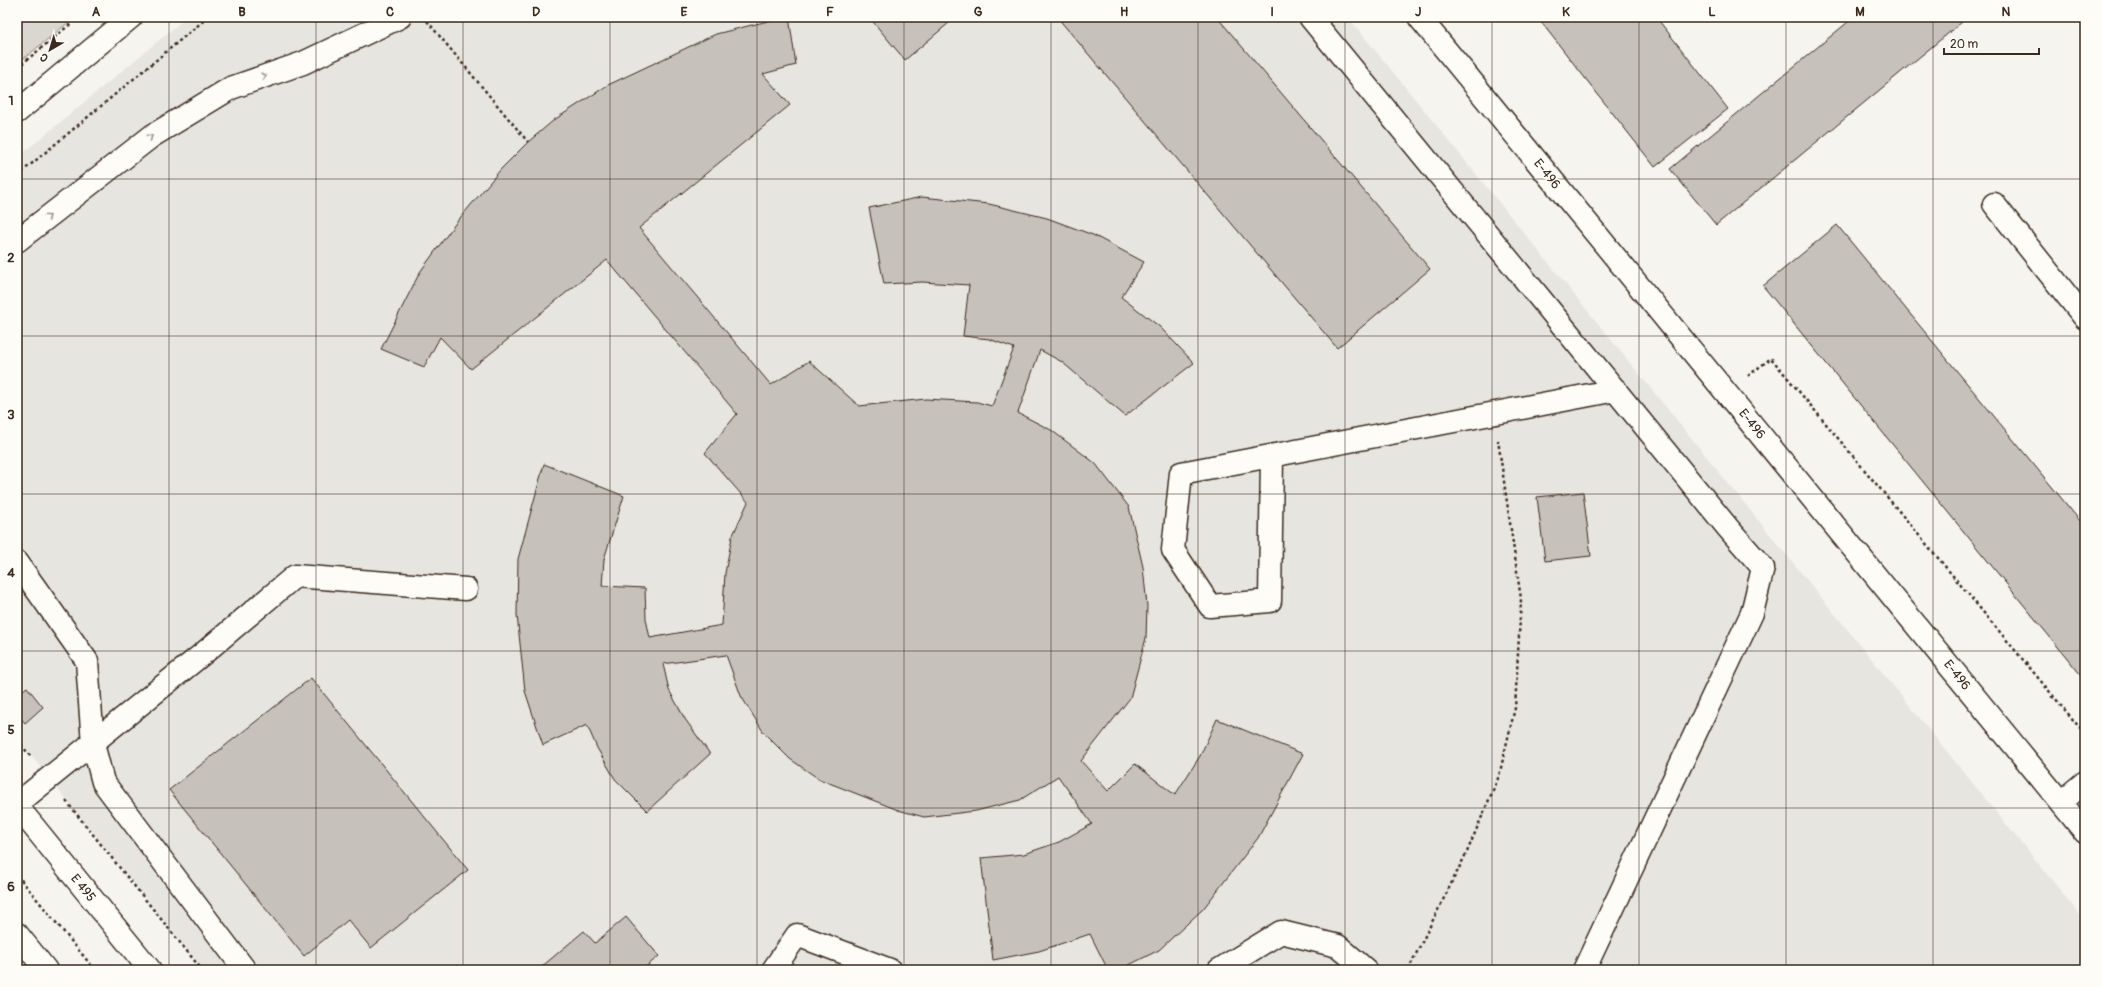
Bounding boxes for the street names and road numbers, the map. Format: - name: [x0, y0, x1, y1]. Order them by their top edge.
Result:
- street label: E-496: [1530, 156, 1564, 192]
- street label: E-496: [1735, 406, 1769, 442]
- street label: E-496: [1940, 657, 1974, 693]
- street label: E 495: [67, 871, 99, 905]

